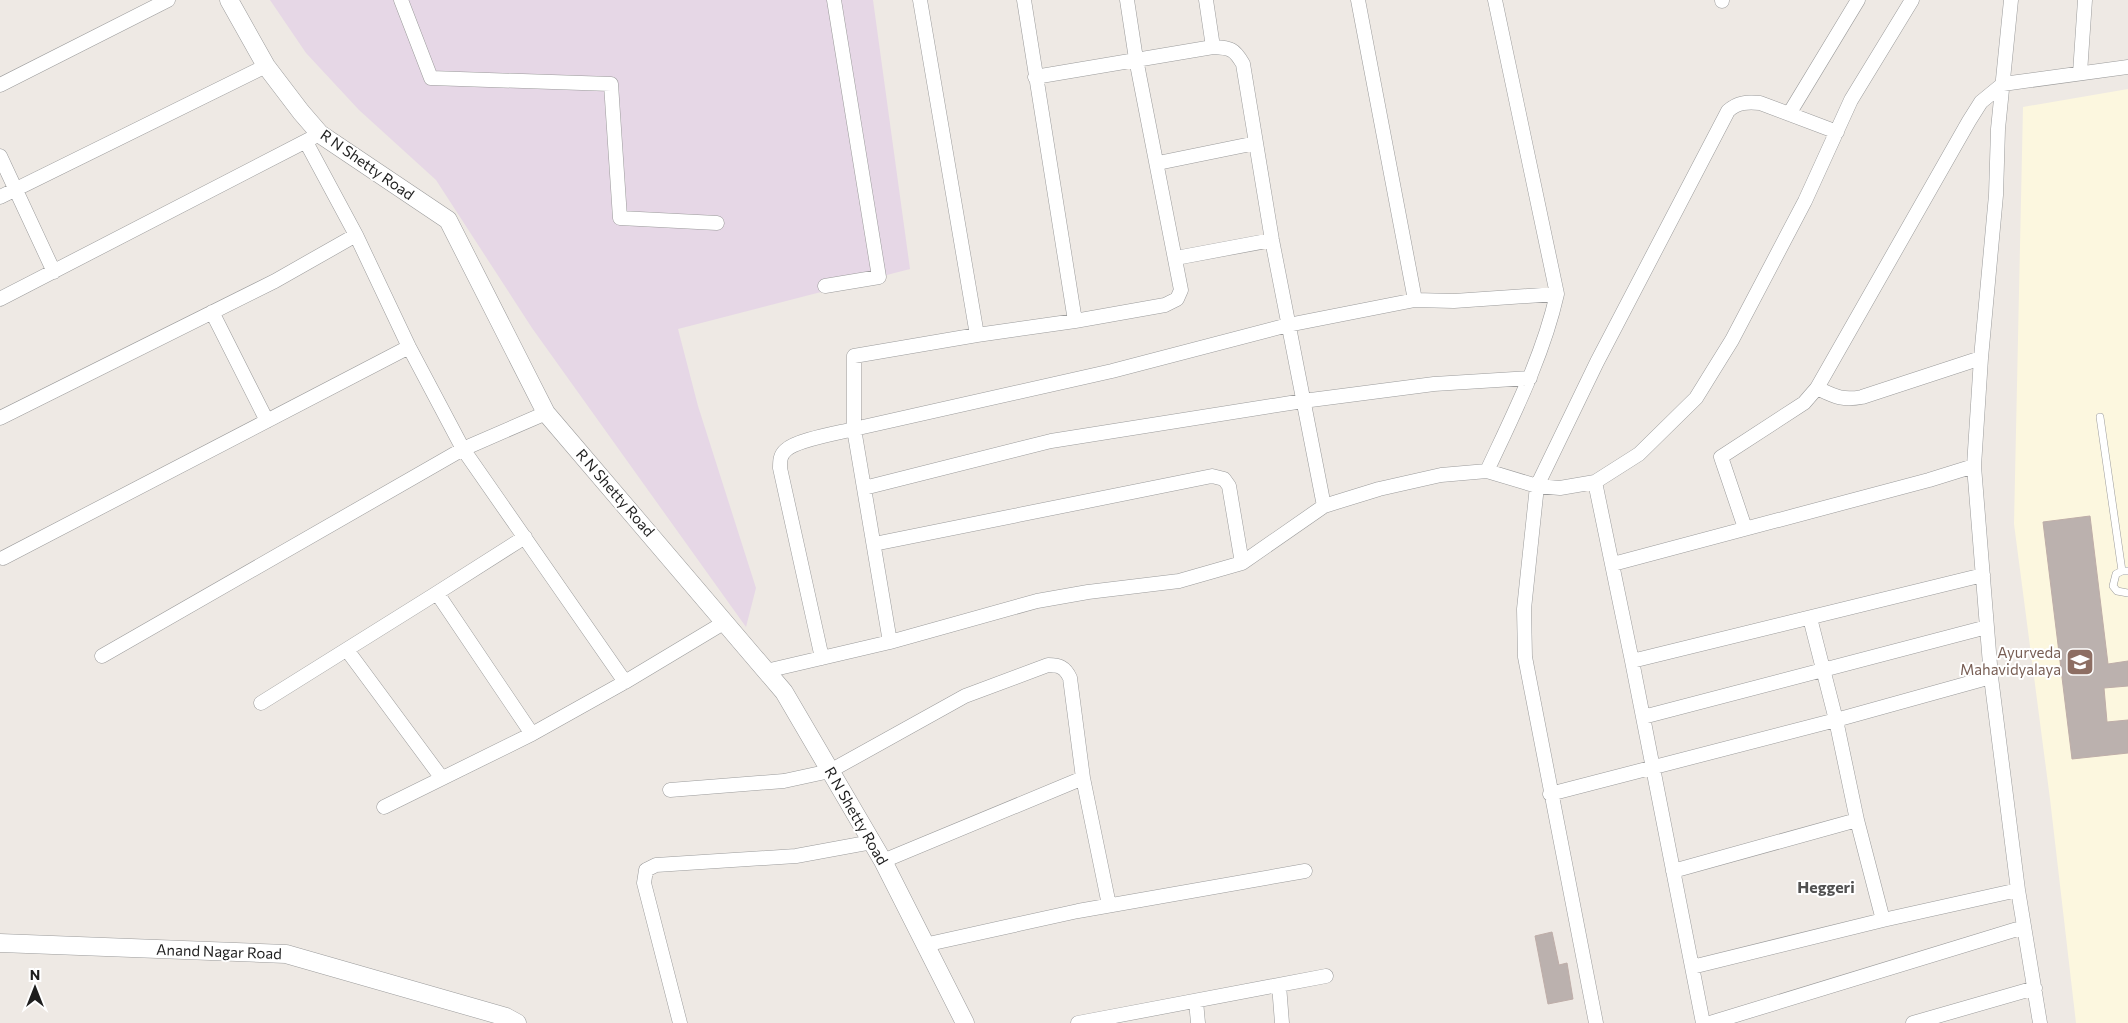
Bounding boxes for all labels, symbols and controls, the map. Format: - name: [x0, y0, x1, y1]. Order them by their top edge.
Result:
- street label: R N Shetty Road: [317, 125, 418, 203]
- street label: R N Shetty Road: [573, 445, 659, 540]
- place label: Ayurveda Mahavidyalaya: [1960, 643, 2061, 678]
- school or university icon: Ayurveda Mahavidyalaya: [2065, 647, 2095, 677]
- street label: R N Shetty Road: [822, 763, 892, 868]
- district label: Heggeri: [1797, 877, 1855, 896]
- street label: Anand Nagar Road: [156, 940, 282, 962]
- north arrow: [10, 963, 60, 1013]
- text: N: [30, 966, 40, 983]

